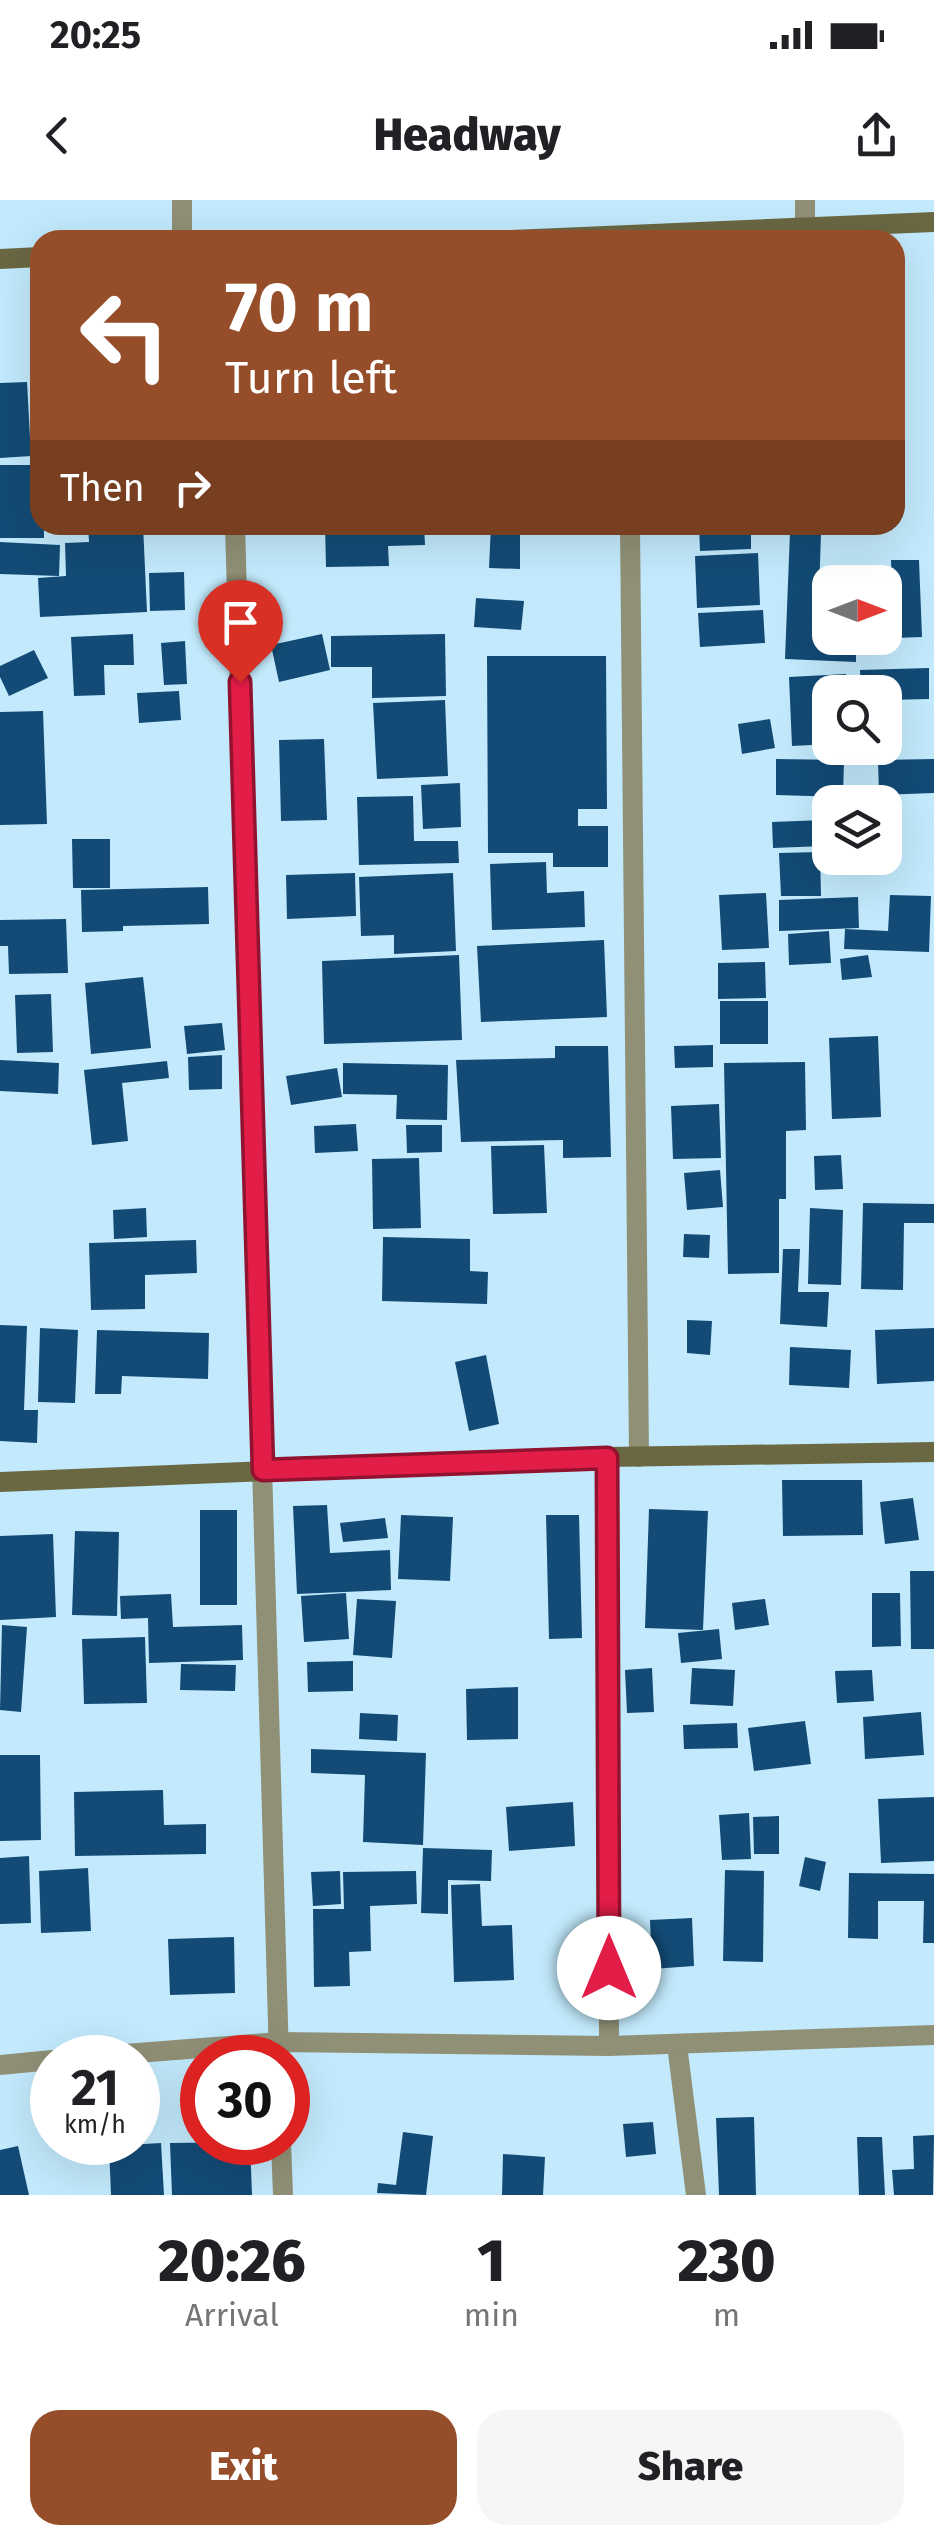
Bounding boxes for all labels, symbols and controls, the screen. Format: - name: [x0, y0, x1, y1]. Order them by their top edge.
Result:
- text: 20:25: [50, 12, 141, 58]
- icon: back: [30, 108, 85, 163]
- text: Headway: [373, 108, 561, 162]
- icon: share: [849, 108, 904, 163]
- text: 70 m: [225, 266, 374, 350]
- icon: left: [60, 270, 190, 400]
- text: Turn left: [225, 351, 397, 405]
- icon: right: [165, 460, 220, 515]
- text: Then: [60, 465, 145, 511]
- north arrow: [812, 565, 902, 655]
- map controls: [812, 565, 902, 875]
- pin: [198, 580, 283, 683]
- icon: arrive: [213, 595, 268, 650]
- button: search: [812, 675, 902, 765]
- button: layers: [812, 785, 902, 875]
- position arrow: [557, 1916, 661, 2020]
- speed limit sign: 30: [180, 2035, 310, 2165]
- text: 21: [71, 2058, 119, 2118]
- text: km/h: [64, 2110, 126, 2140]
- text: 20:26: [158, 2225, 306, 2297]
- text: 1: [477, 2225, 506, 2297]
- text: 230: [677, 2225, 776, 2297]
- text: Arrival: [185, 2296, 279, 2334]
- text: min: [464, 2296, 519, 2334]
- text: m: [713, 2296, 740, 2334]
- button: Exit: [30, 2410, 457, 2525]
- button: Share: [477, 2410, 904, 2525]

